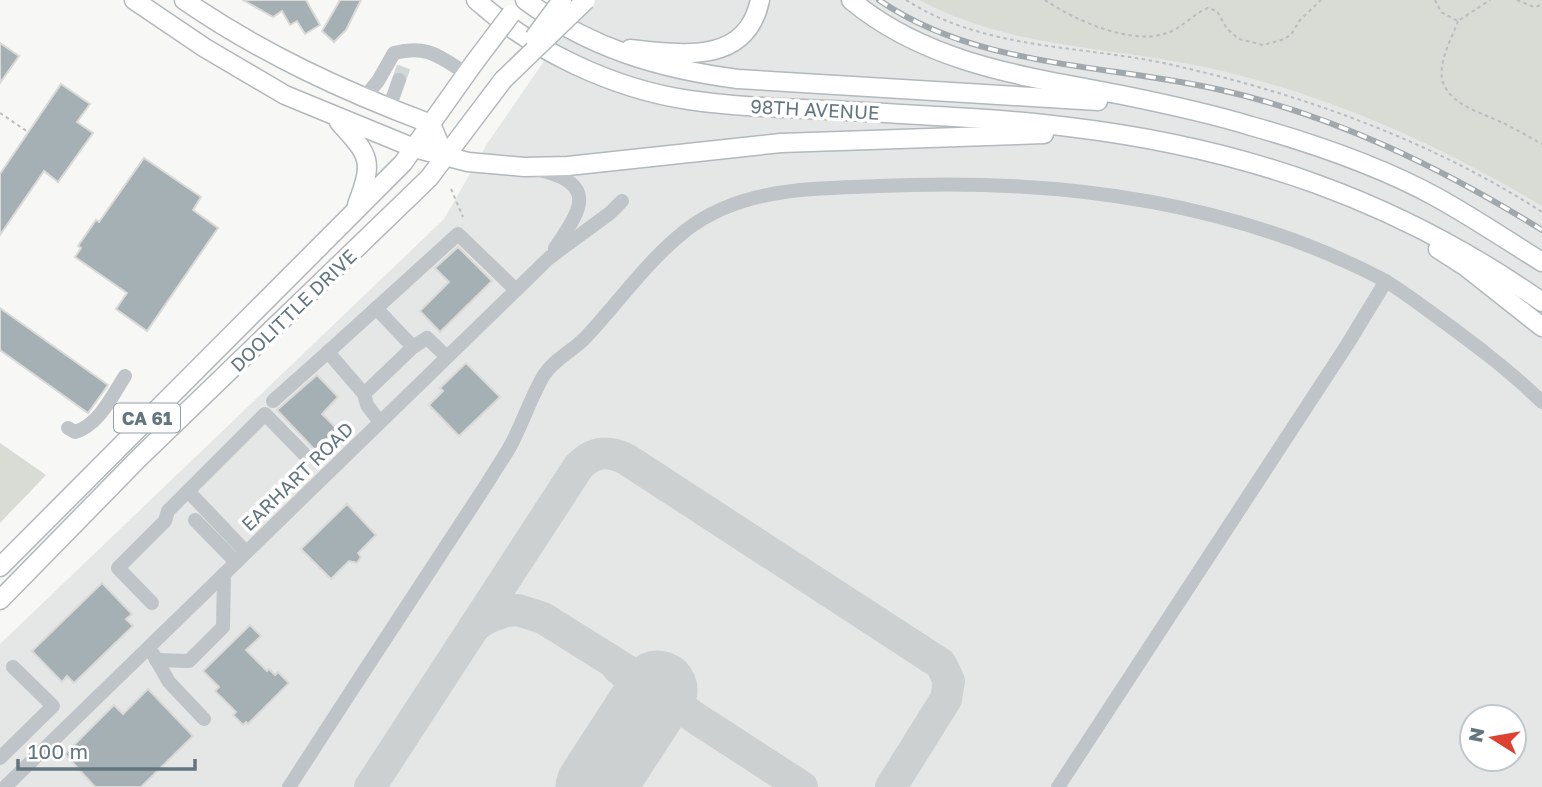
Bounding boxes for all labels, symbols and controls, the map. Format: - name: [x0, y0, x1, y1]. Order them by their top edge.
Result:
- street label: 98TH AVENUE: [750, 94, 880, 124]
- street label: DOOLITTLE DRIVE: [225, 244, 361, 376]
- road number: CA 61: [114, 404, 180, 432]
- street label: EARHART ROAD: [236, 417, 358, 535]
- north arrow: [1458, 703, 1528, 773]
- text: N: [1463, 725, 1488, 744]
- scale bar: [18, 728, 194, 772]
- text: 100 m: [28, 738, 88, 764]

